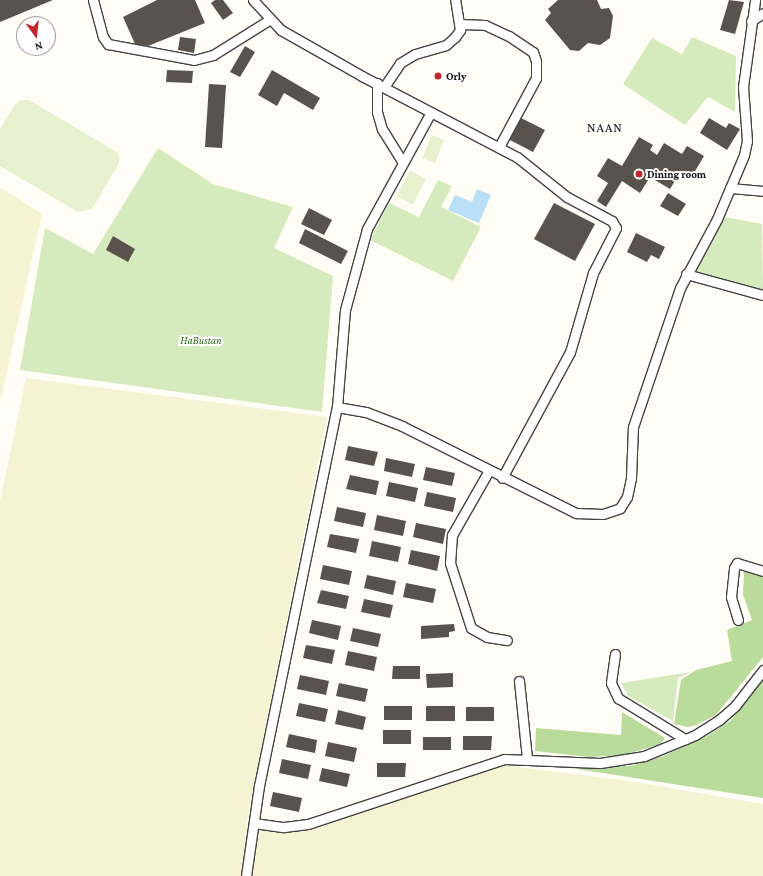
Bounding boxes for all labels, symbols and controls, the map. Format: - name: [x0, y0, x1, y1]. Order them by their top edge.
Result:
- north arrow: [16, 16, 56, 56]
- text: N: [34, 40, 44, 53]
- place label: Orly: [446, 69, 466, 83]
- marker: Orly: [433, 71, 443, 81]
- district label: NAAN: [587, 120, 623, 136]
- place label: Dining room: [647, 167, 706, 181]
- marker: Dining room: [634, 169, 644, 179]
- park label: HaBustan: [180, 333, 222, 347]

